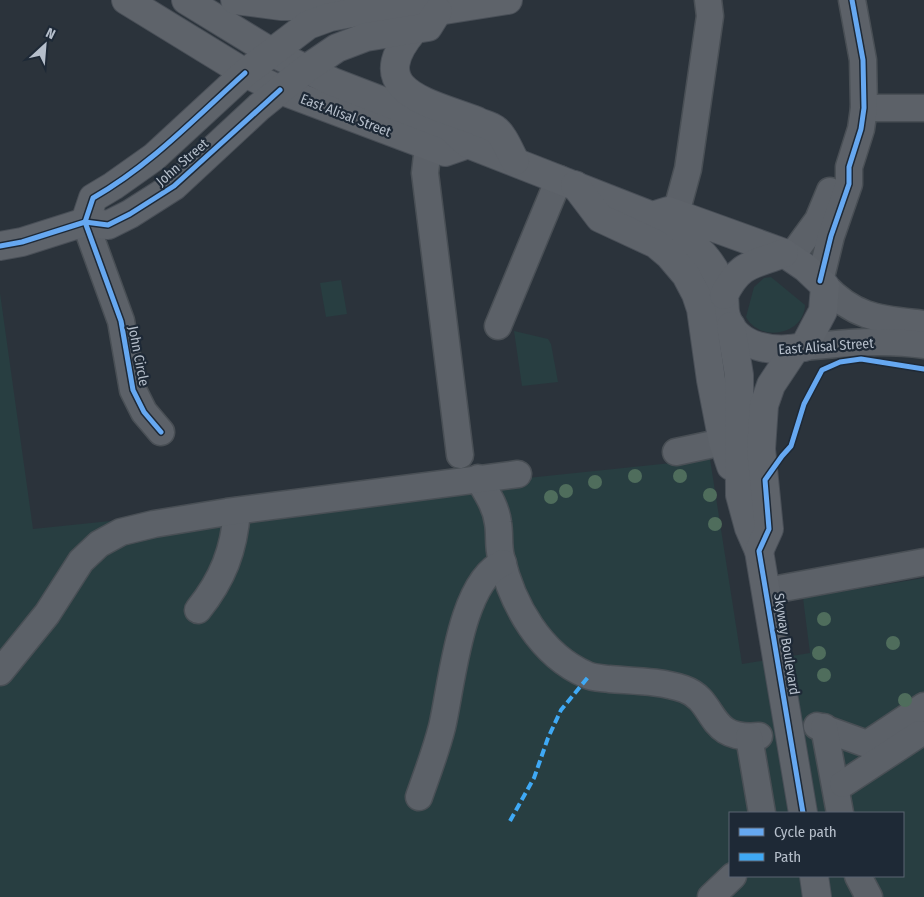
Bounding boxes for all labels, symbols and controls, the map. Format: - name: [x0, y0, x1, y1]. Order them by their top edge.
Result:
- north arrow: [20, 20, 70, 70]
- text: N: [43, 24, 58, 43]
- street label: East Alisal Street: [298, 90, 394, 141]
- street label: John Street: [153, 135, 212, 190]
- street label: John Circle: [124, 325, 153, 388]
- street label: East Alisal Street: [778, 335, 875, 358]
- street label: Skyway Boulevard: [770, 592, 803, 696]
- legend: [729, 812, 904, 877]
- text: Cycle path: [774, 823, 837, 841]
- text: Path: [774, 848, 801, 866]

